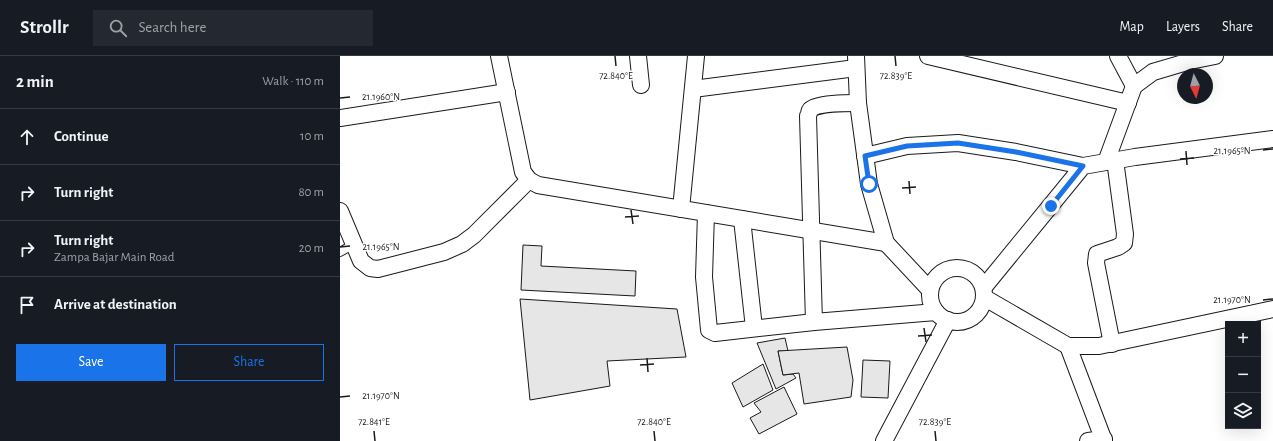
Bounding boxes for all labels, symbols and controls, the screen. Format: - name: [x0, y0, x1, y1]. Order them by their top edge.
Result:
- search box: [93, 10, 373, 46]
- icon: search: [107, 17, 129, 39]
- text: Strollr: [20, 18, 69, 37]
- text: Search here: [139, 20, 206, 35]
- text: Map: [1119, 20, 1144, 34]
- text: Layers: [1166, 20, 1200, 34]
- text: Share: [1222, 20, 1253, 34]
- north arrow: [1177, 68, 1213, 104]
- text: 72.840°E: [599, 71, 633, 81]
- text: 72.839°E: [880, 71, 912, 81]
- text: 2 min: [16, 73, 54, 90]
- text: Walk · 110 m: [262, 75, 324, 88]
- text: 21.1960°N: [362, 92, 400, 102]
- icon: ahead: [16, 126, 38, 148]
- text: Continue: [54, 129, 109, 144]
- text: 10 m: [300, 130, 324, 143]
- text: 21.1965°N: [1213, 146, 1251, 156]
- route start: [860, 175, 878, 193]
- icon: right: [16, 182, 38, 204]
- text: Turn right: [54, 185, 113, 200]
- text: 80 m: [298, 186, 324, 199]
- route end: [1042, 197, 1060, 215]
- text: Turn right: [54, 233, 113, 248]
- icon: right: [16, 238, 38, 260]
- text: 20 m: [299, 242, 324, 255]
- text: 21.1965°N: [362, 242, 400, 252]
- text: Zampa Bajar Main Road: [54, 251, 175, 264]
- icon: arrive: [16, 294, 38, 316]
- text: 21.1970°N: [1213, 295, 1251, 305]
- text: Arrive at destination: [54, 297, 177, 312]
- map controls: [1225, 321, 1261, 429]
- button: +: [1225, 321, 1261, 357]
- button: Save: [16, 344, 166, 381]
- button: Share: [174, 344, 324, 381]
- button: −: [1225, 357, 1261, 393]
- text: 21.1970°N: [362, 391, 400, 401]
- button: layers: [1225, 393, 1261, 429]
- text: 72.841°E: [358, 417, 390, 427]
- text: 72.840°E: [637, 417, 671, 427]
- text: 72.839°E: [919, 417, 951, 427]

